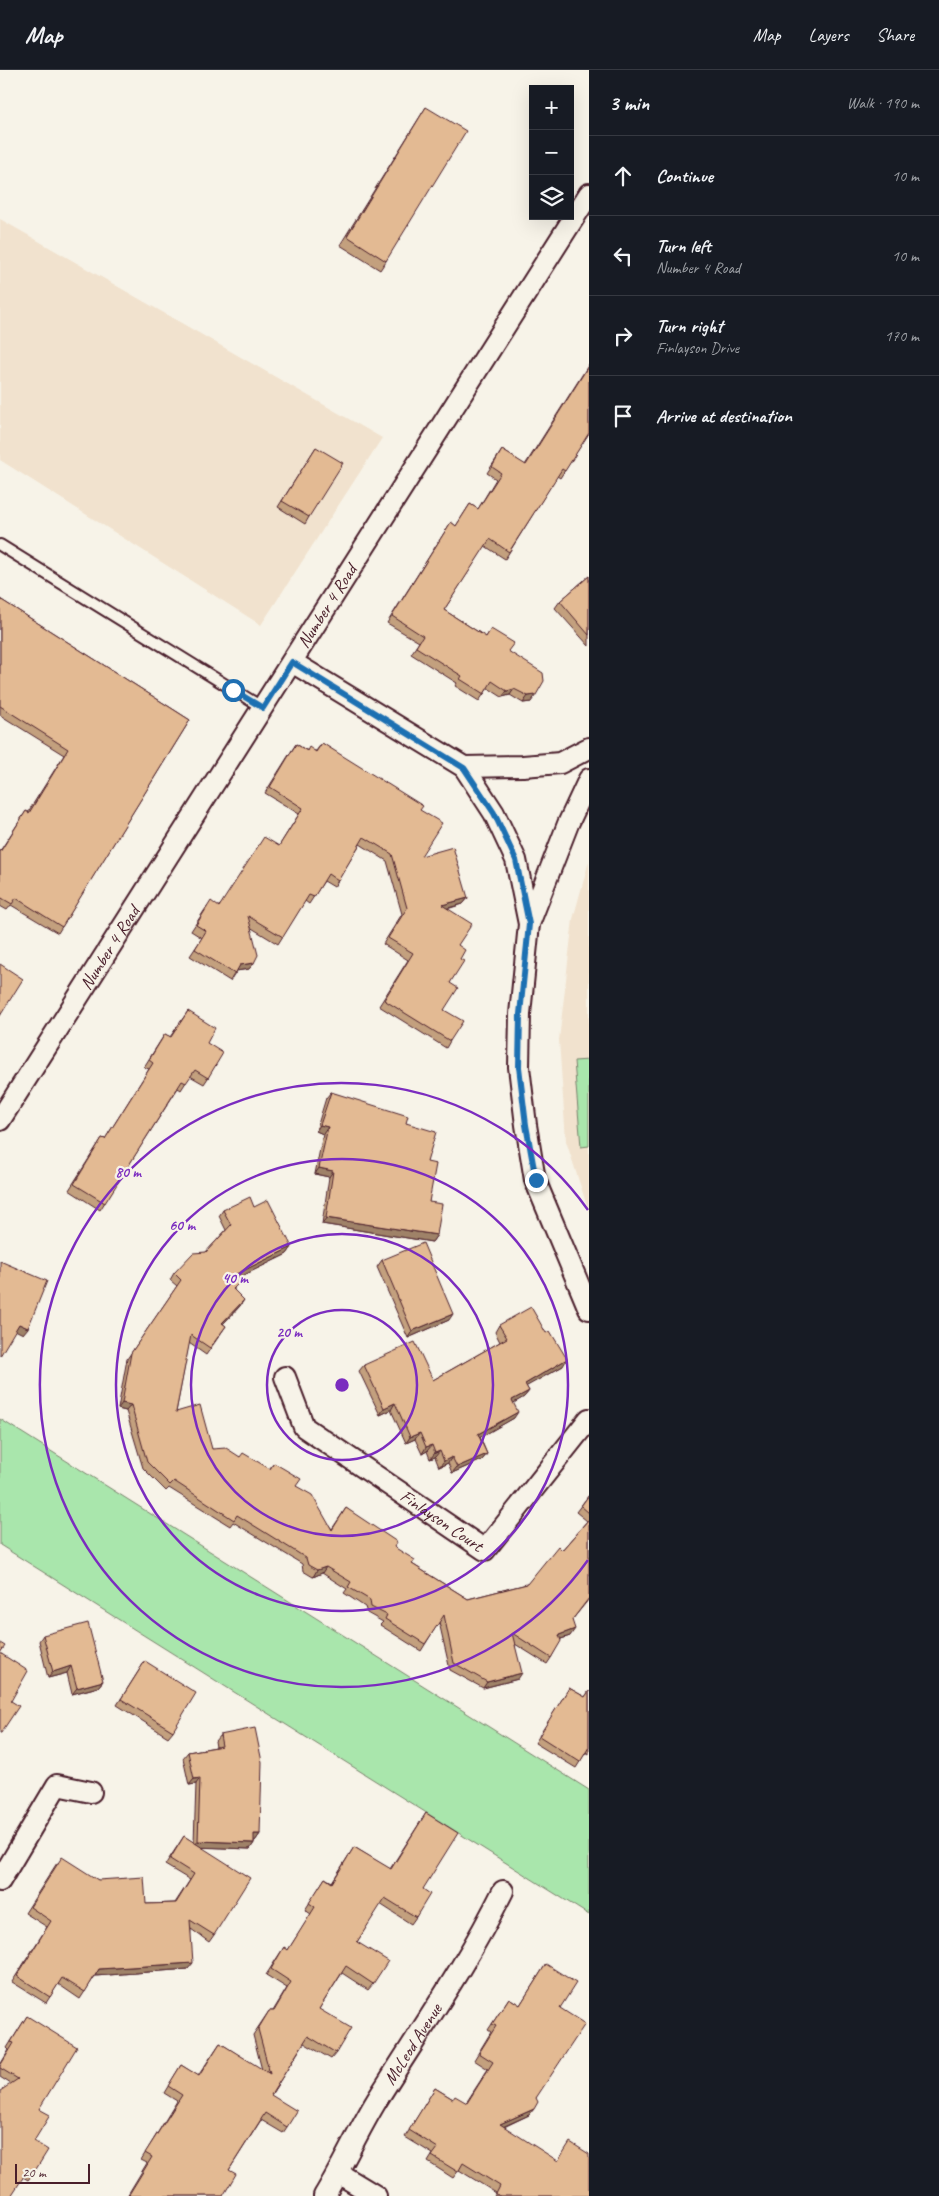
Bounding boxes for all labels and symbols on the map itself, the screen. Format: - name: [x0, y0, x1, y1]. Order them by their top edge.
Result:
- street label: Number 4 Road: [292, 558, 363, 652]
- route start: [222, 679, 245, 702]
- street label: Number 4 Road: [75, 900, 146, 994]
- text: 80 m: [115, 1163, 142, 1182]
- route end: [525, 1169, 548, 1192]
- text: 60 m: [169, 1216, 196, 1235]
- text: 40 m: [222, 1269, 249, 1288]
- text: 20 m: [276, 1323, 303, 1342]
- centre of rings: [333, 1376, 351, 1394]
- street label: Finlayson Court: [396, 1485, 489, 1558]
- street label: McLeod Avenue: [379, 1998, 447, 2089]
- scale bar: [15, 2161, 90, 2184]

